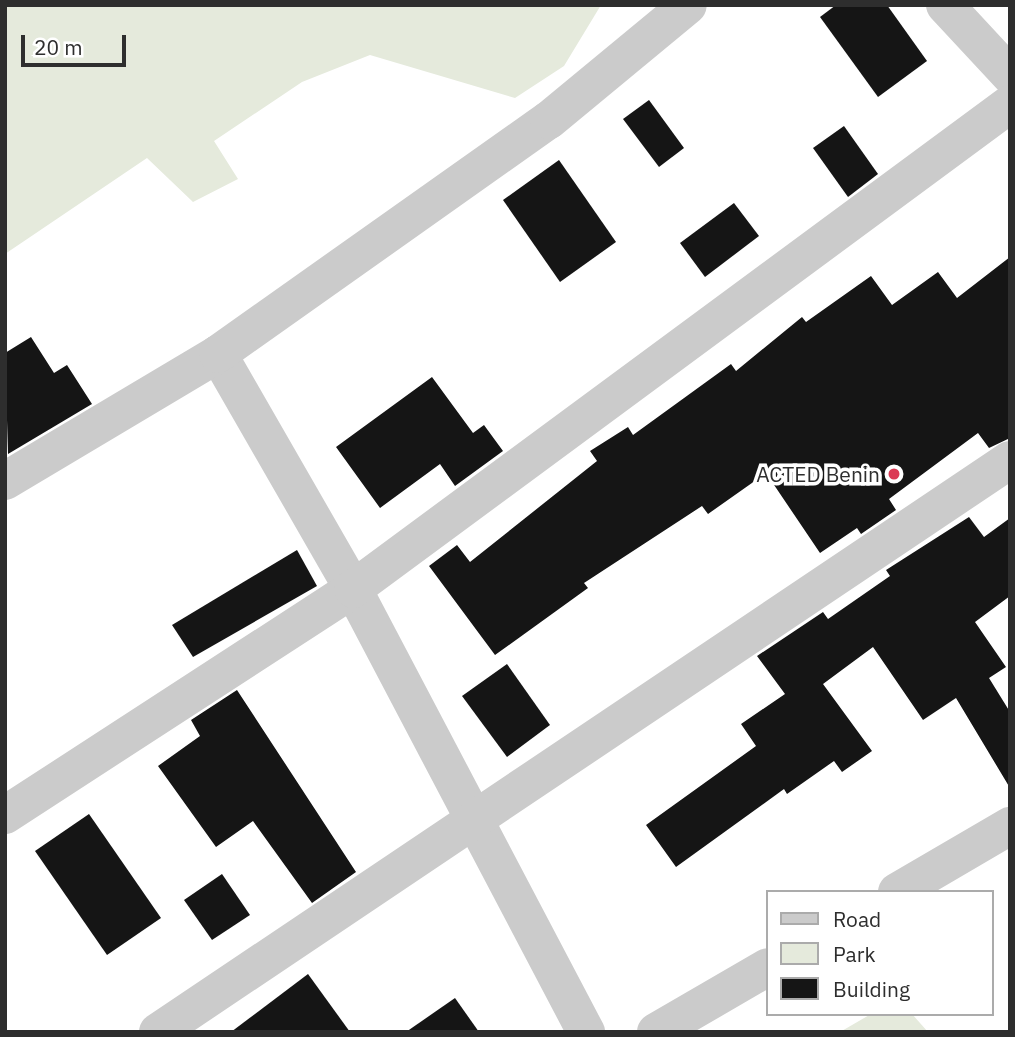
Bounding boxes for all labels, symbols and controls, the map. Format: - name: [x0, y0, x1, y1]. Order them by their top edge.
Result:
- scale bar: [24, 21, 130, 65]
- text: 20 m: [34, 33, 83, 61]
- place label: ACTED Benin: [756, 461, 880, 487]
- marker: ACTED Benin: [886, 466, 902, 482]
- legend: [766, 890, 994, 1016]
- text: Road: [833, 905, 881, 933]
- text: Park: [833, 940, 876, 968]
- text: Building: [833, 975, 910, 1003]

